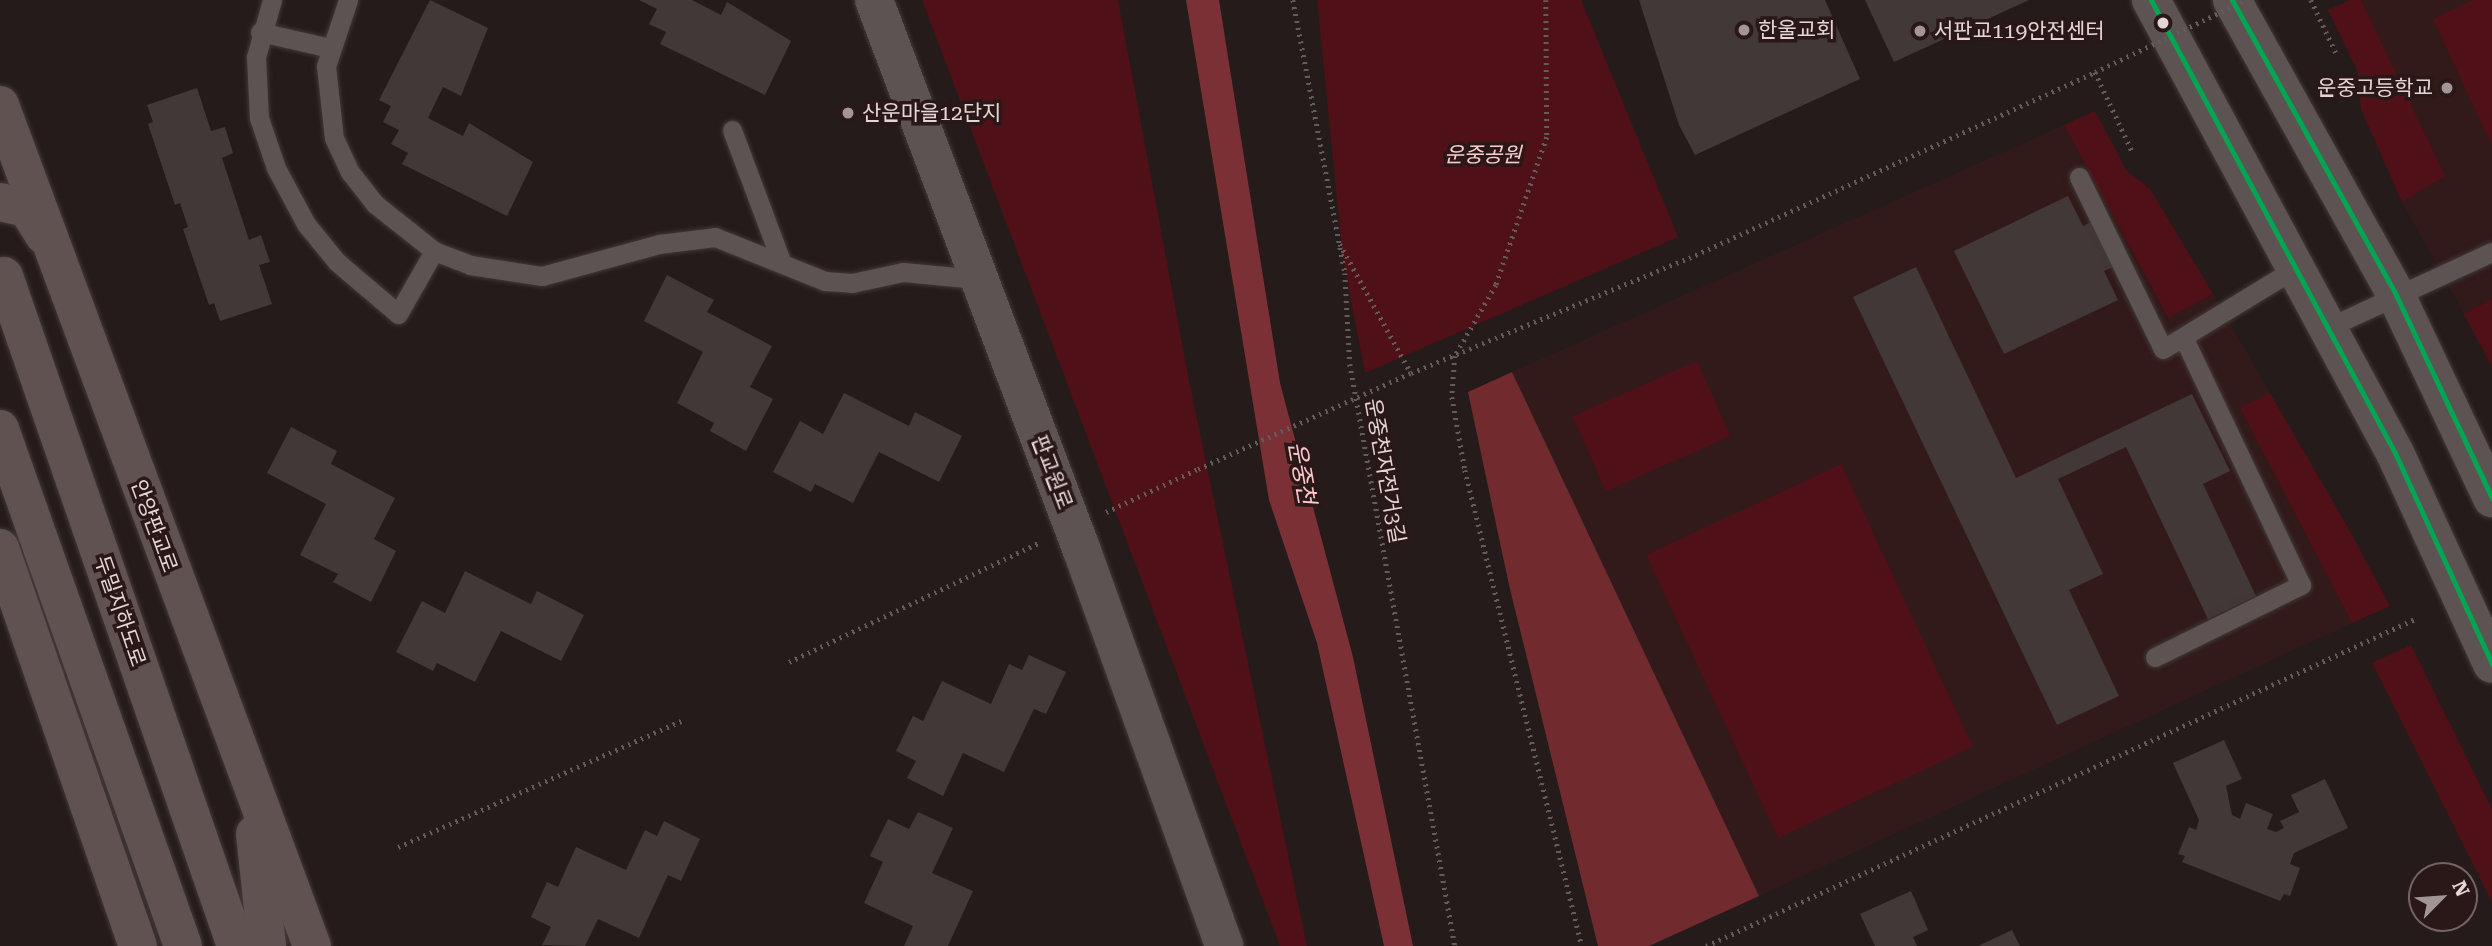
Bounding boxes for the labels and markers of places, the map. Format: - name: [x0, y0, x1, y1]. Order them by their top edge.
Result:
- unlabelled marker: [2156, 16, 2170, 30]
- place label: 한울교회: [1758, 17, 1835, 43]
- place label: 서판교119안전센터: [1934, 18, 2105, 44]
- marker: 한울교회: [1736, 22, 1752, 38]
- marker: 서판교119안전센터: [1912, 23, 1928, 39]
- place label: 운중고등학교: [2317, 75, 2433, 101]
- marker: 운중고등학교: [2439, 80, 2455, 96]
- place label: 산운마을12단지: [862, 100, 1001, 126]
- marker: 산운마을12단지: [840, 105, 856, 121]

